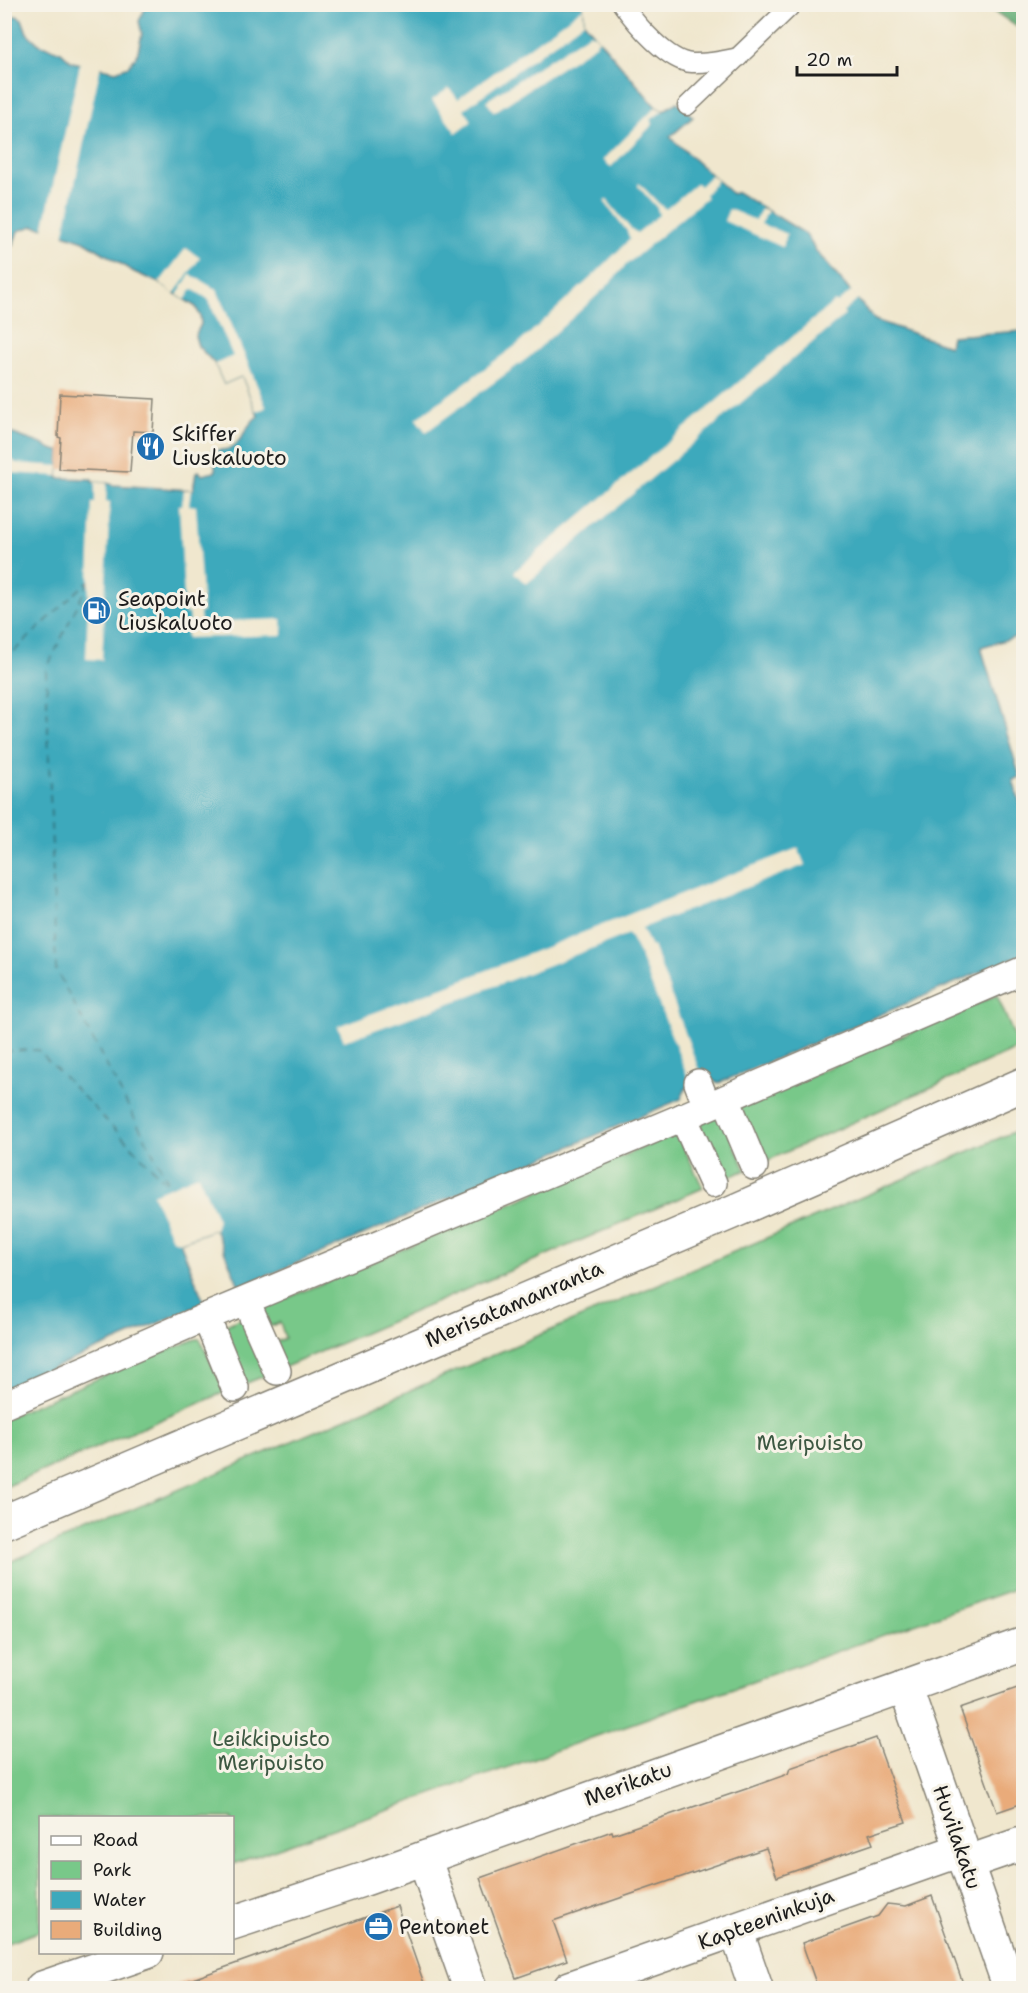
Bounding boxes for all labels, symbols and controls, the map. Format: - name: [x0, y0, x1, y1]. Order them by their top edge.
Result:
- scale bar: [797, 39, 898, 77]
- text: 20 m: [806, 48, 852, 72]
- place label: Skiffer Liuskaluoto: [172, 420, 287, 472]
- restaurant icon: Skiffer Liuskaluoto: [135, 430, 167, 462]
- place label: Seapoint Liuskaluoto: [118, 585, 233, 637]
- fuel station icon: Seapoint Liuskaluoto: [81, 595, 113, 627]
- street label: Merisatamanranta: [421, 1254, 607, 1354]
- park label: Meripuisto: [756, 1429, 864, 1457]
- park label: Leikkipuisto Meripuisto: [212, 1725, 330, 1777]
- street label: Merikatu: [580, 1755, 676, 1813]
- street label: Huvilakatu: [926, 1781, 988, 1893]
- legend: [39, 1816, 234, 1954]
- text: Road: [93, 1828, 138, 1852]
- text: Park: [93, 1858, 132, 1882]
- street label: Kapteeninkuja: [694, 1881, 838, 1957]
- text: Water: [93, 1888, 146, 1912]
- office icon: Pentonet: [362, 1911, 394, 1943]
- place label: Pentonet: [399, 1913, 489, 1941]
- text: Building: [93, 1918, 162, 1942]

